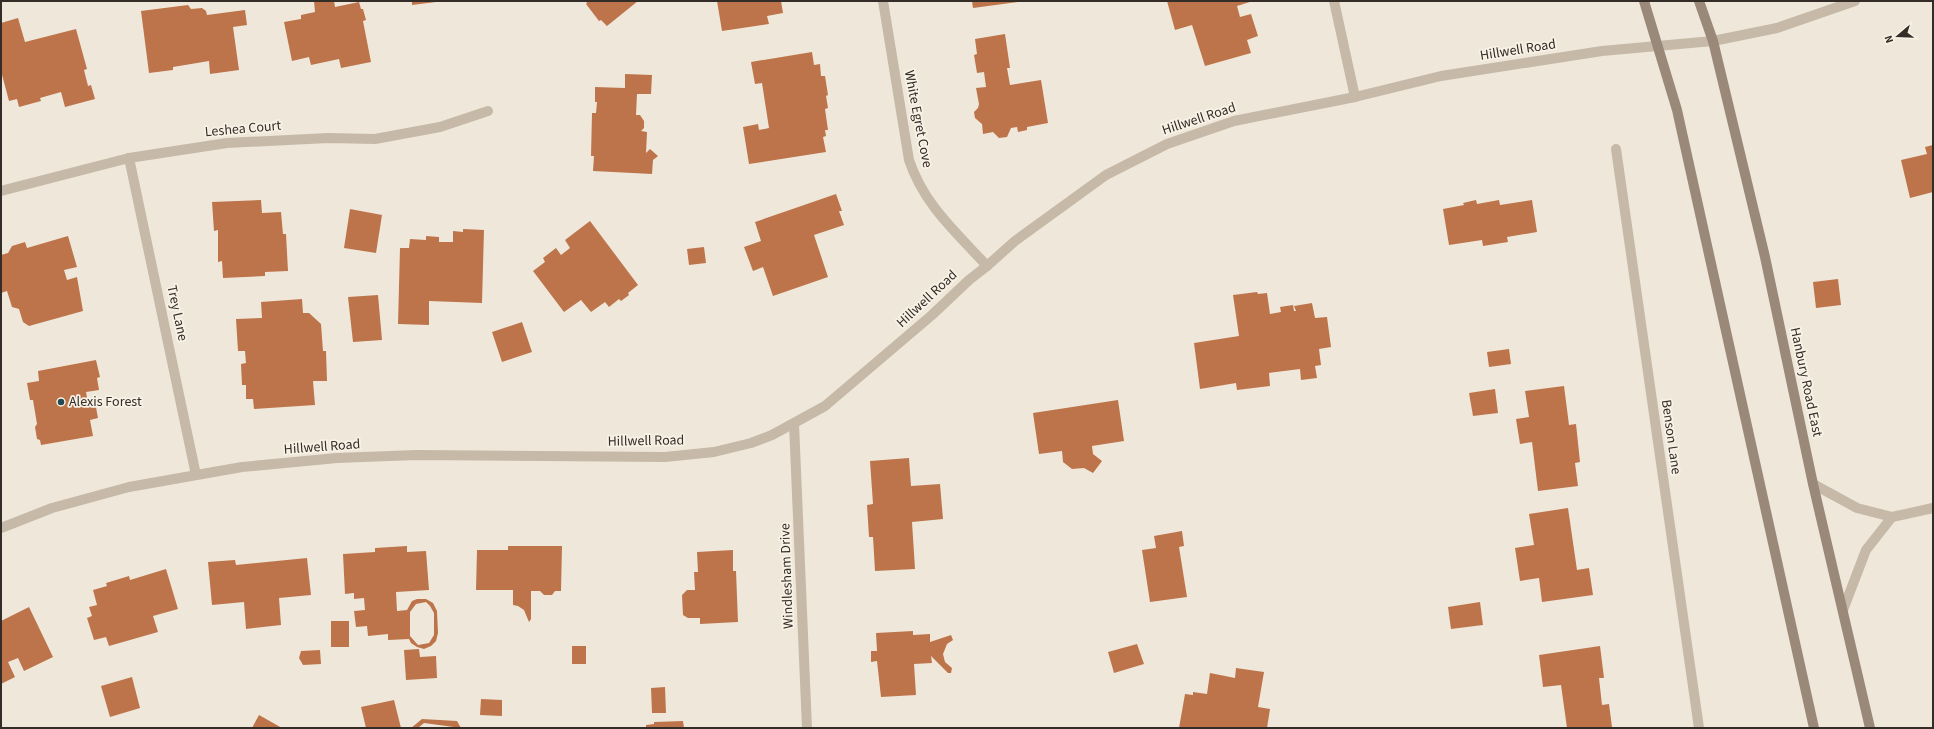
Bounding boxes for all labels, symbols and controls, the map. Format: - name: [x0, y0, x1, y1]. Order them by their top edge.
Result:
- north arrow: [1878, 16, 1918, 56]
- text: N: [1881, 33, 1897, 45]
- street label: Hillwell Road: [1479, 34, 1557, 66]
- street label: White Egret Cove: [899, 69, 937, 169]
- street label: Hillwell Road: [1159, 98, 1239, 140]
- street label: Leshea Court: [204, 116, 282, 142]
- street label: Hillwell Road: [892, 266, 962, 332]
- street label: Trey Lane: [161, 283, 193, 343]
- street label: Hanbury Road East: [1785, 325, 1827, 439]
- place label: Alexis Forest: [69, 392, 142, 412]
- marker: Alexis Forest: [56, 397, 66, 407]
- street label: Benson Lane: [1656, 398, 1686, 476]
- street label: Hillwell Road: [607, 430, 685, 452]
- street label: Hillwell Road: [283, 434, 361, 460]
- street label: Windlesham Drive: [775, 523, 799, 629]

